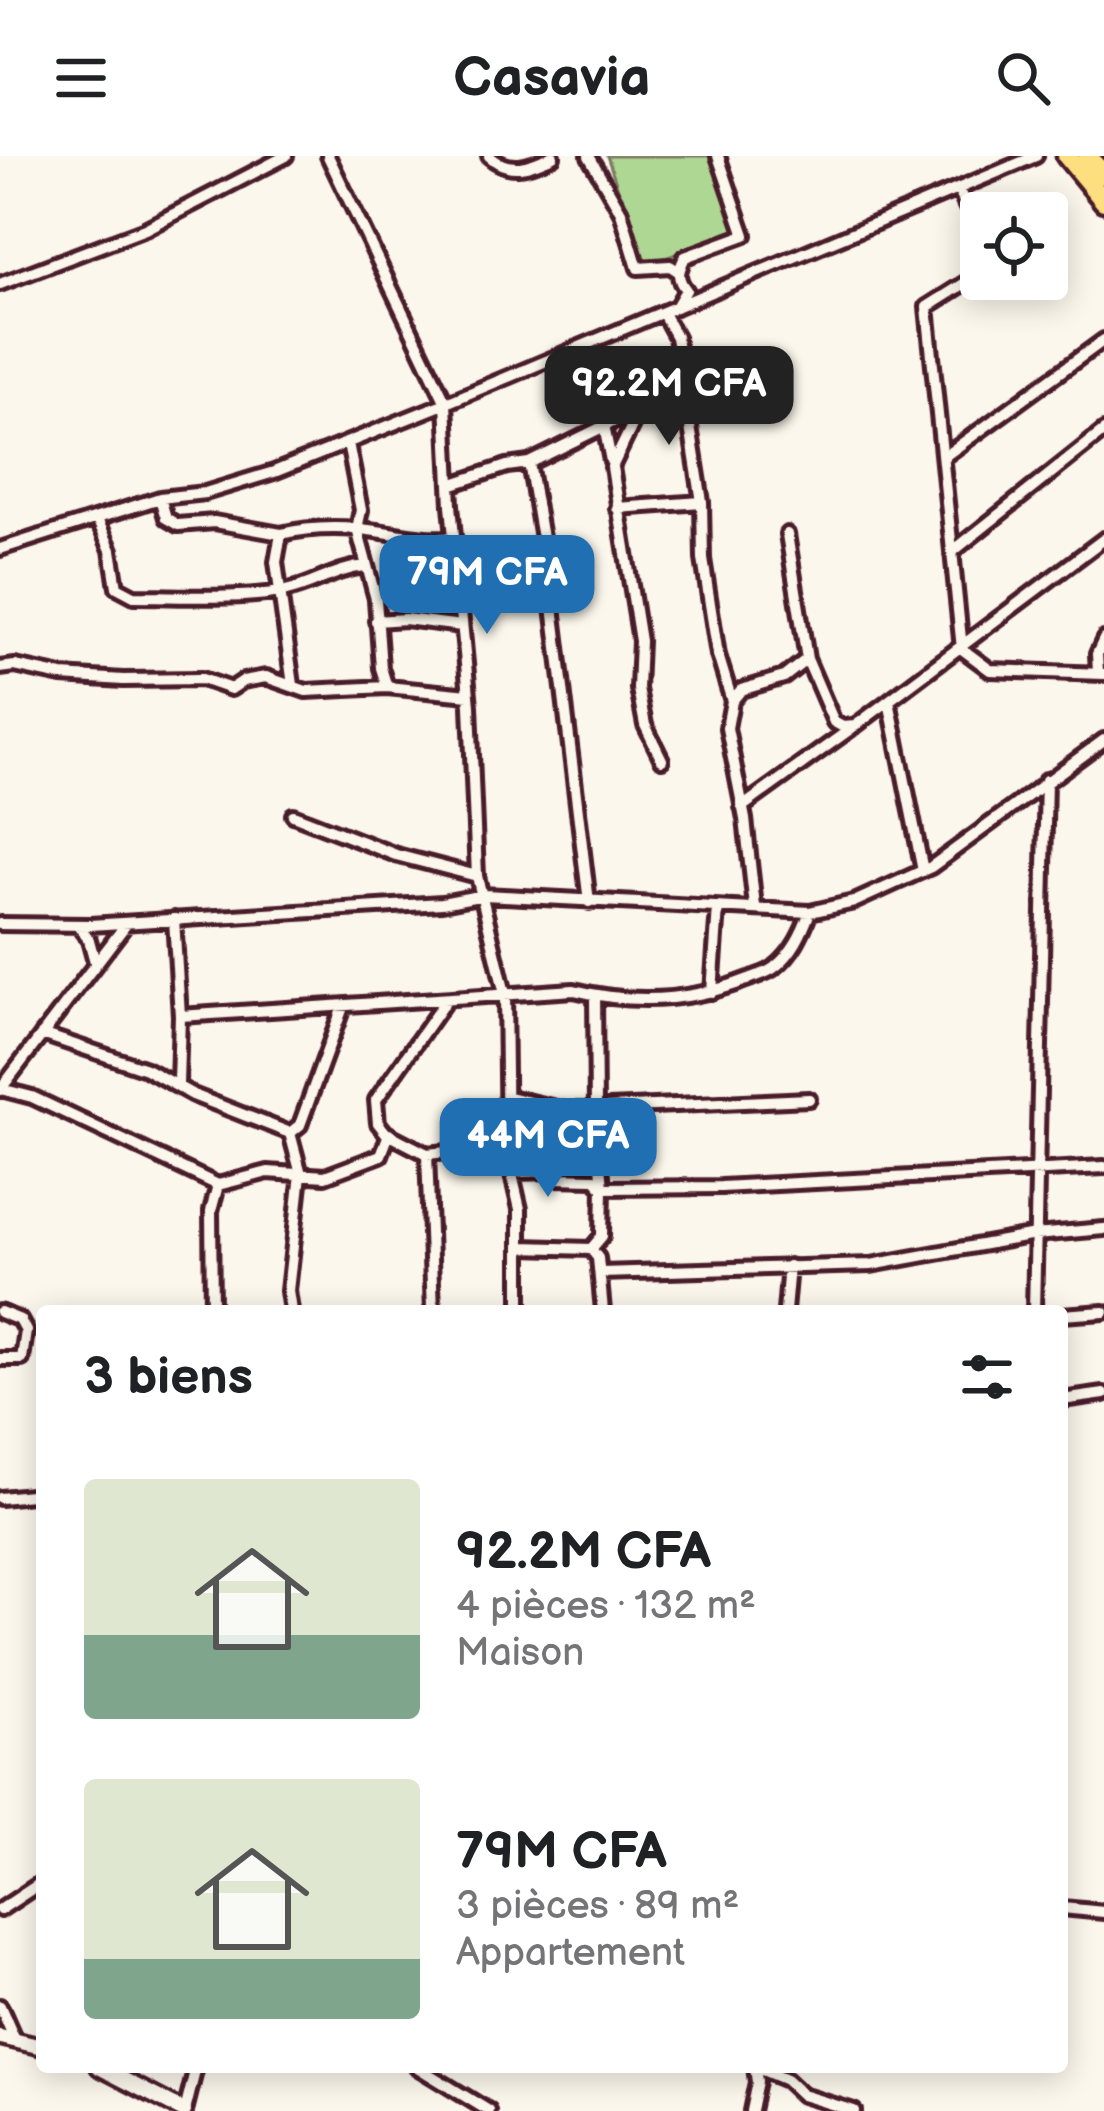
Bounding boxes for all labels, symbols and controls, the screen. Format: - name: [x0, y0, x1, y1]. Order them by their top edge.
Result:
- icon: menu: [48, 45, 114, 111]
- icon: search: [990, 45, 1056, 111]
- text: Casavia: [454, 46, 650, 111]
- map controls: [960, 192, 1068, 300]
- button: locate: [960, 192, 1068, 300]
- pin: 92.2M CFA: [532, 346, 806, 448]
- text: 92.2M CFA: [572, 361, 766, 408]
- pin: 79M CFA: [376, 535, 598, 637]
- text: 79M CFA: [406, 550, 568, 597]
- pin: 44M CFA: [437, 1098, 659, 1200]
- text: 44M CFA: [467, 1113, 629, 1160]
- icon: filters: [954, 1344, 1020, 1410]
- text: 3 biens: [84, 1347, 253, 1408]
- text: 92.2M CFA: [456, 1522, 711, 1583]
- icon: home: [180, 1527, 324, 1671]
- text: 4 pièces · 132 m²: [456, 1583, 756, 1630]
- text: Maison: [456, 1630, 584, 1677]
- text: 79M CFA: [456, 1822, 667, 1883]
- icon: home: [180, 1827, 324, 1971]
- text: 3 pièces · 89 m²: [456, 1883, 739, 1930]
- text: Appartement: [456, 1930, 685, 1977]

